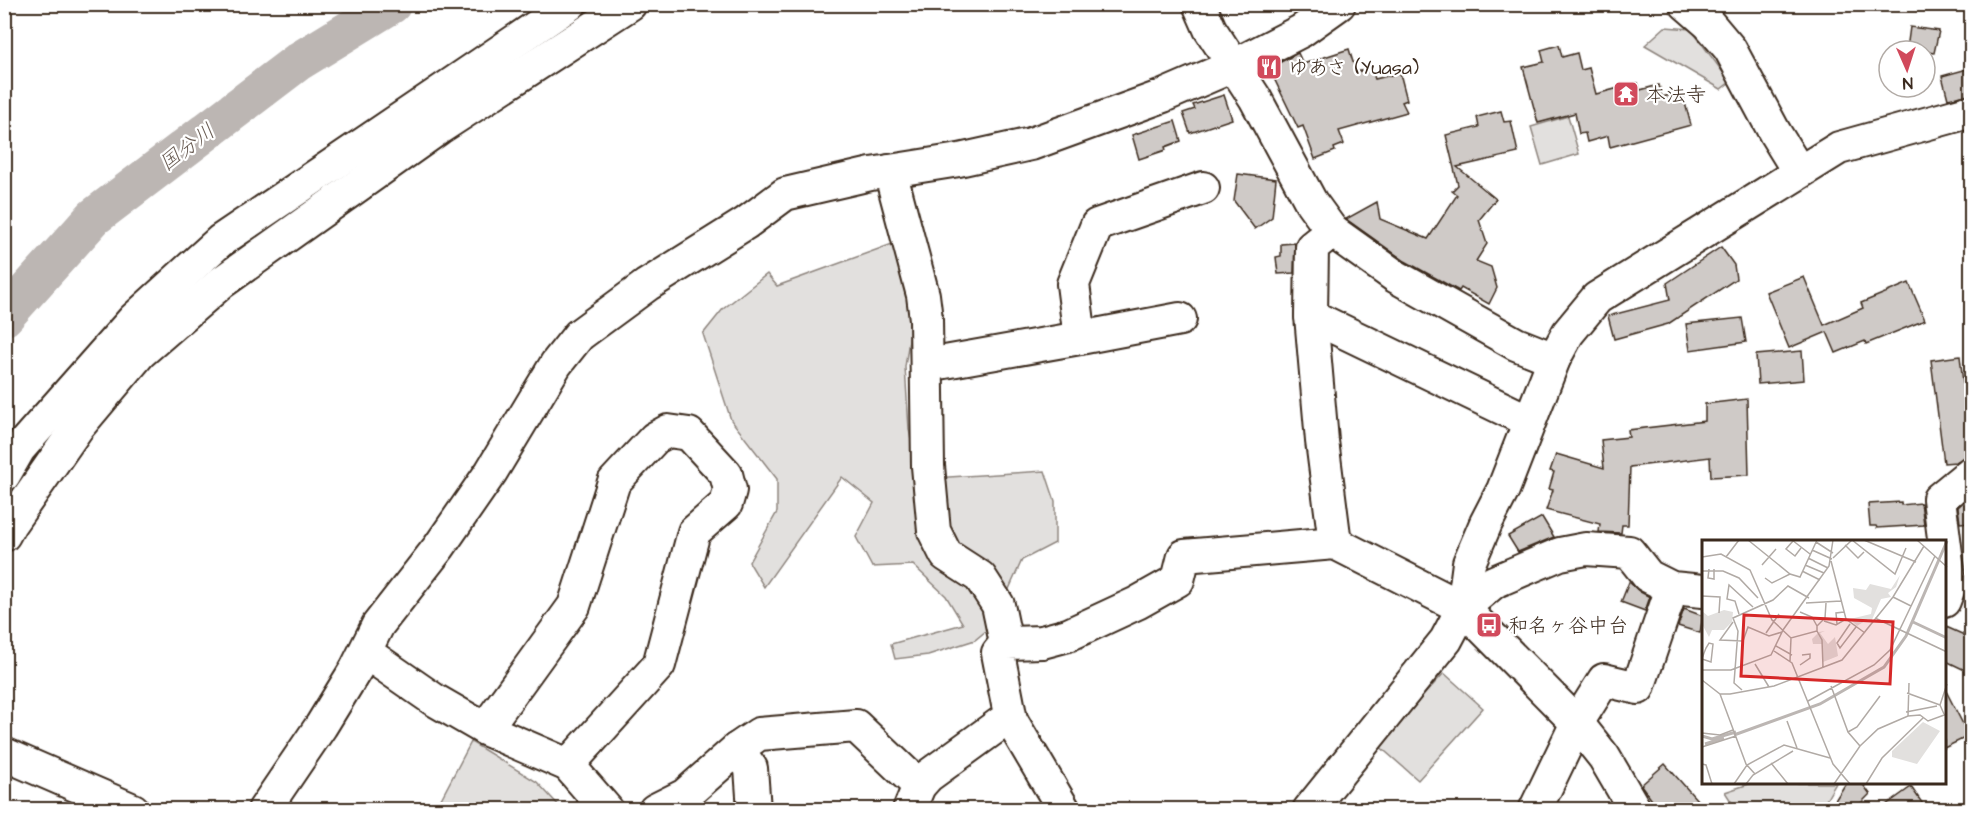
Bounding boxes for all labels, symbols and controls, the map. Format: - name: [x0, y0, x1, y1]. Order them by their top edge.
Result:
- north arrow: [1877, 39, 1937, 99]
- restaurant icon: ゆあさ (Yuasa): [1254, 52, 1284, 82]
- place label: ゆあさ (Yuasa): [1288, 54, 1419, 82]
- text: N: [1902, 72, 1913, 94]
- temple icon: 本法寺: [1611, 79, 1641, 109]
- place label: 本法寺: [1646, 81, 1706, 109]
- water label: 国分川: [153, 117, 221, 178]
- inset map: [1702, 540, 1946, 784]
- bus stop icon: 和名ヶ谷中台: [1474, 610, 1504, 640]
- place label: 和名ヶ谷中台: [1508, 612, 1628, 640]

